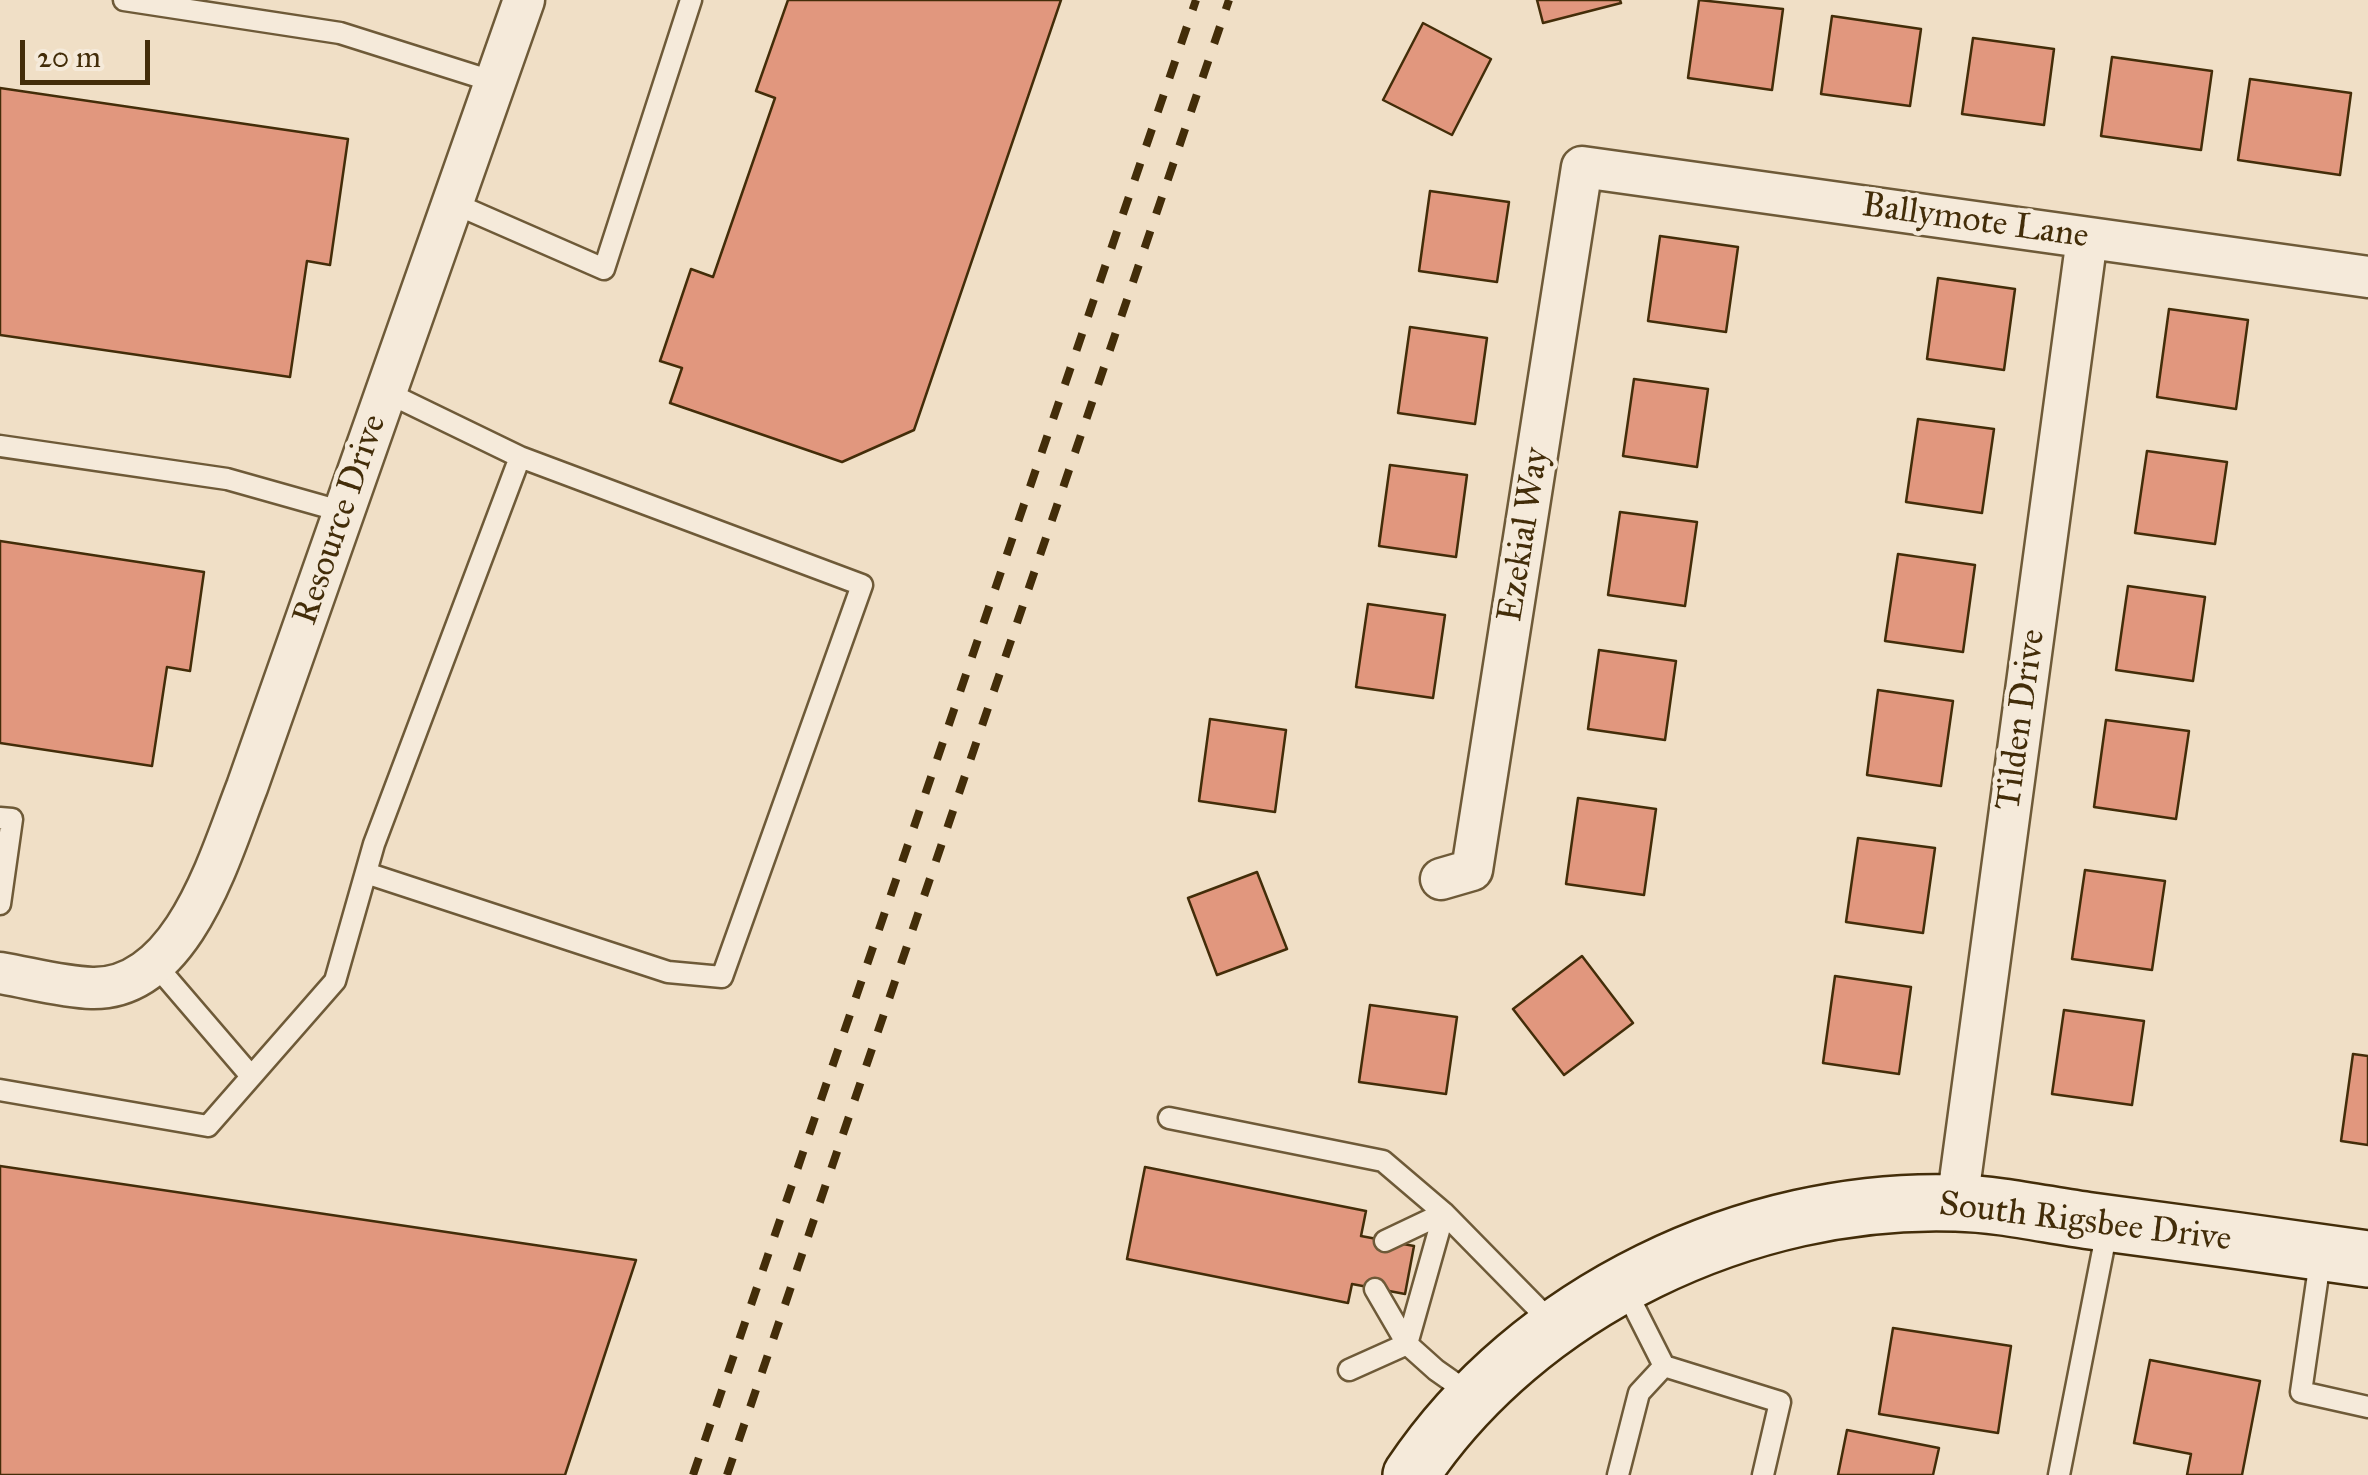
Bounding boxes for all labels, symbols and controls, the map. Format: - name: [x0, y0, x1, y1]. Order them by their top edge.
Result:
- scale bar: [25, 20, 155, 82]
- text: 20 m: [37, 39, 101, 75]
- street label: Ballymote Lane: [1859, 185, 2091, 259]
- street label: Resource Drive: [285, 410, 397, 630]
- street label: Ezekial Way: [1491, 445, 1559, 625]
- street label: Tilden Drive: [1989, 627, 2055, 813]
- street label: South Rigsbee Drive: [1937, 1184, 2233, 1262]

